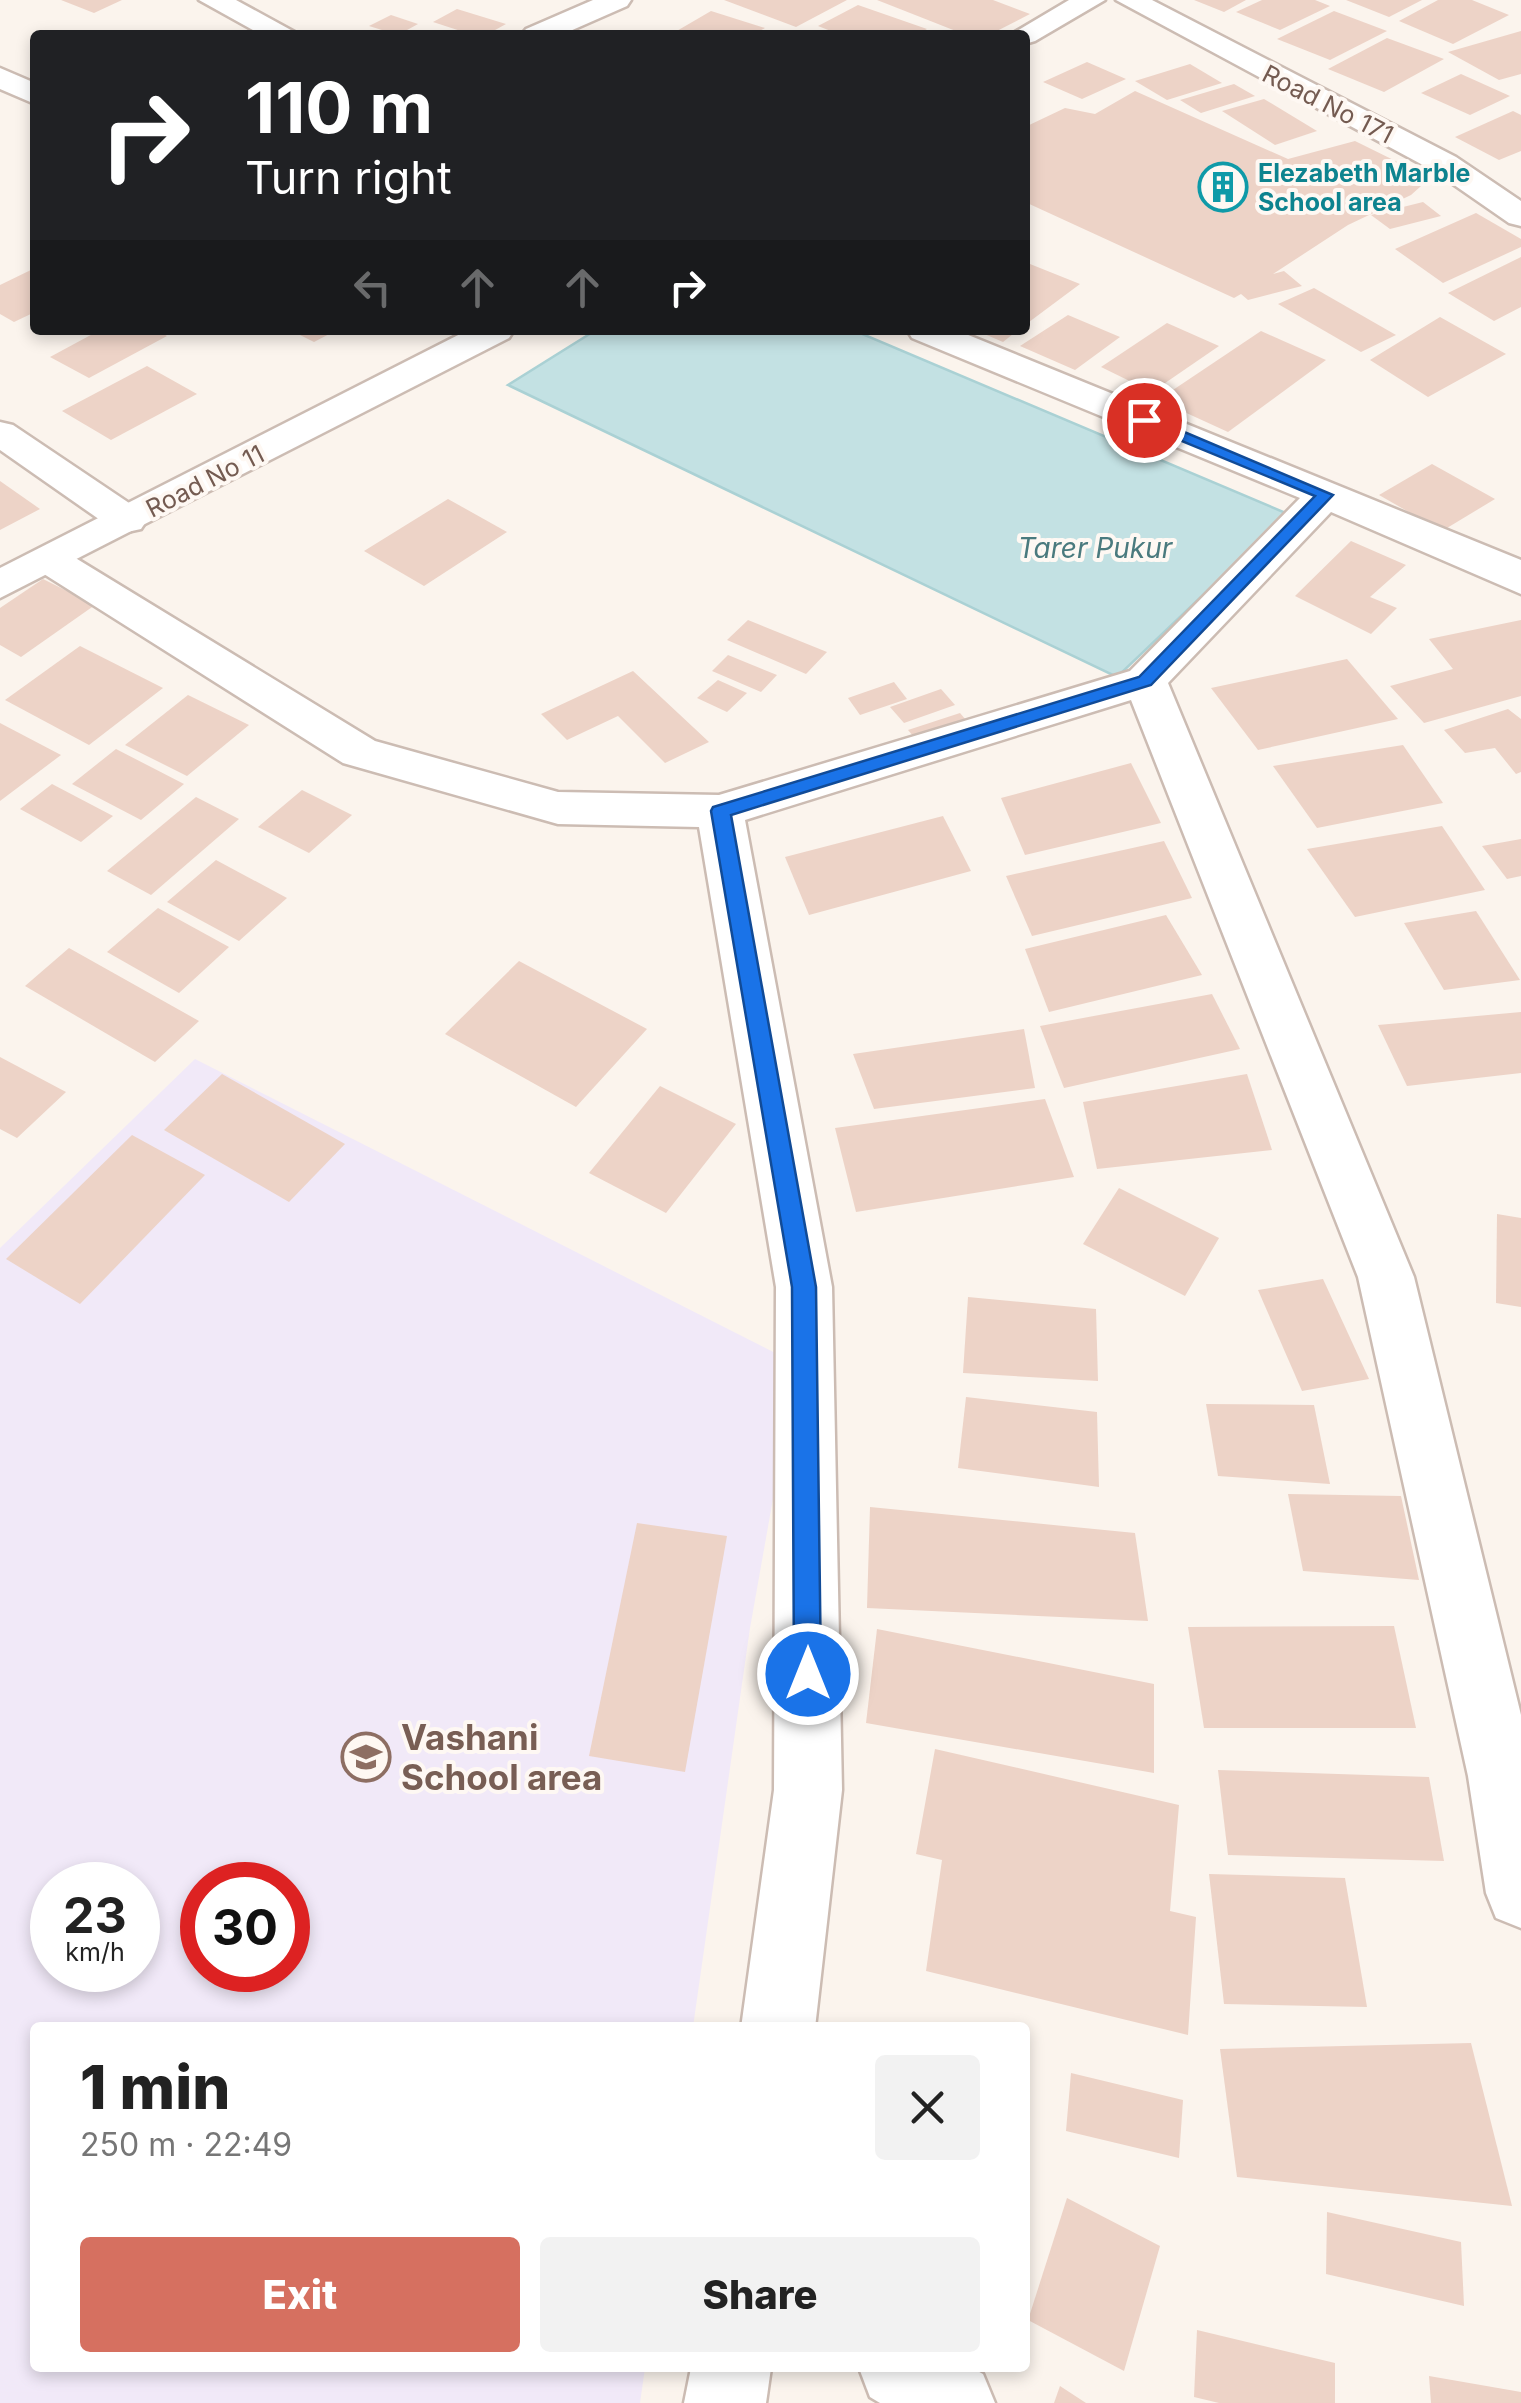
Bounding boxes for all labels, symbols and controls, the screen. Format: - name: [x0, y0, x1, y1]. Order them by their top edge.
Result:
- street label: Road No 171: [1258, 58, 1398, 150]
- text: 110 m: [245, 65, 433, 150]
- icon: right: [80, 70, 210, 200]
- text: Turn right: [245, 150, 452, 205]
- place label: Elezabeth Marble School area: [1258, 158, 1470, 217]
- building icon: Elezabeth Marble School area: [1197, 161, 1249, 213]
- icon: left: [345, 260, 400, 315]
- icon: ahead: [450, 260, 505, 315]
- icon: ahead: [555, 260, 610, 315]
- icon: right: [660, 260, 715, 315]
- pin: [1102, 378, 1187, 463]
- icon: arrive: [1117, 393, 1172, 448]
- street label: Road No 11: [141, 438, 269, 524]
- water label: Tarer Pukur: [1018, 531, 1174, 565]
- position arrow: [756, 1622, 860, 1726]
- place label: Vashani School area: [401, 1716, 602, 1798]
- school or university icon: Vashani School area: [340, 1731, 392, 1783]
- speed limit sign: 30: [180, 1862, 310, 1992]
- text: 23: [63, 1885, 127, 1945]
- text: km/h: [65, 1937, 125, 1967]
- text: 1 min: [80, 2051, 230, 2123]
- button: close: [875, 2055, 980, 2160]
- text: 250 m · 22:49: [80, 2125, 292, 2164]
- button: Exit: [80, 2237, 520, 2352]
- button: Share: [540, 2237, 980, 2352]

